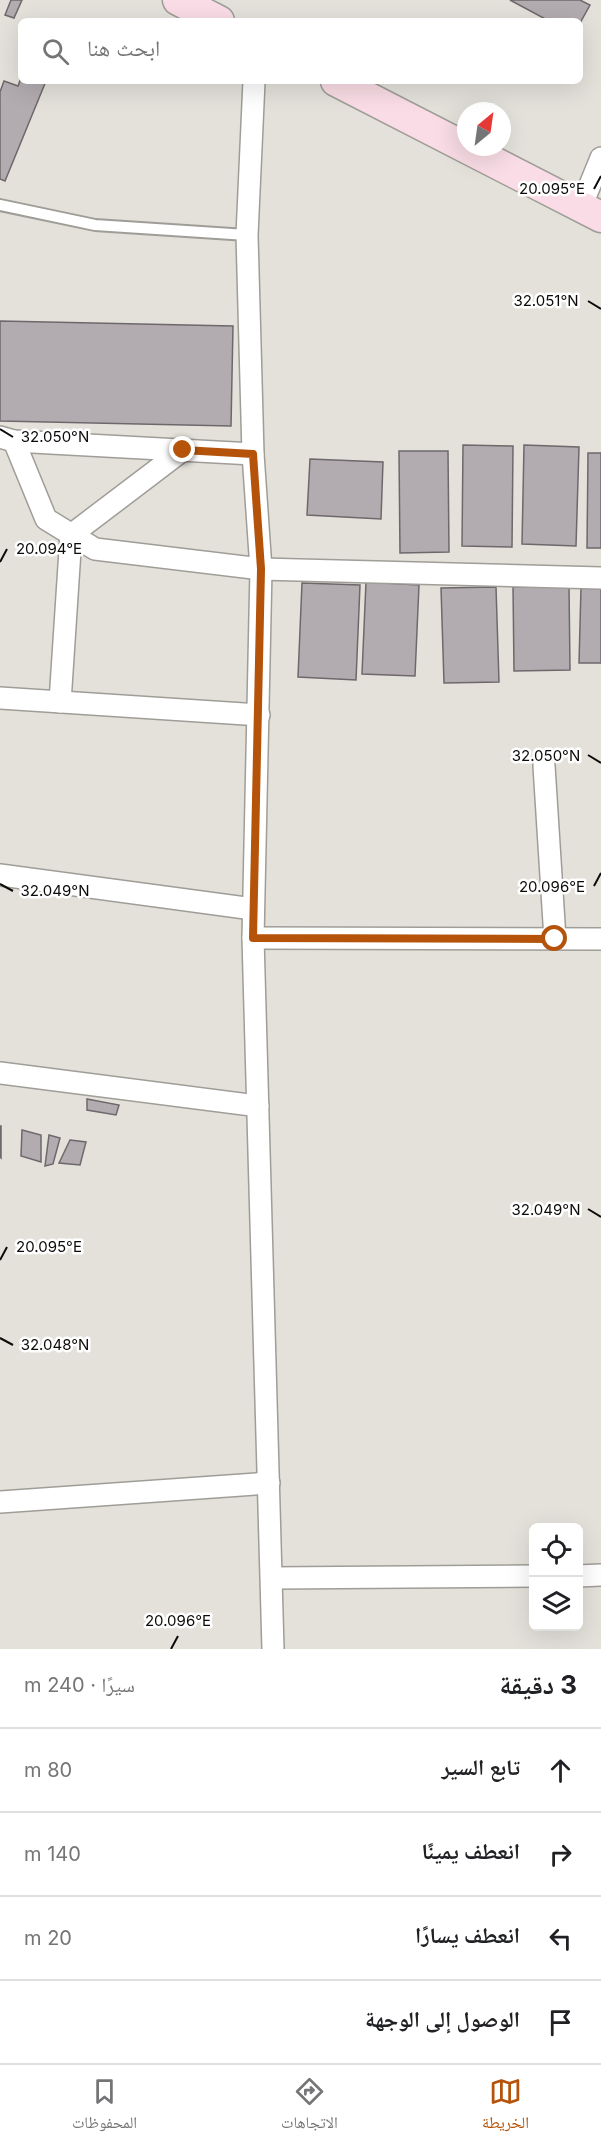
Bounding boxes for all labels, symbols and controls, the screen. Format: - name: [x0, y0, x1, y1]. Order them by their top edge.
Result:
- search box: [18, 18, 583, 84]
- icon: search: [39, 35, 72, 68]
- text: ابحث هنا: [87, 35, 160, 61]
- north arrow: [457, 102, 511, 156]
- text: 20.095°E: [519, 179, 585, 198]
- text: 32.051°N: [513, 291, 579, 310]
- text: 32.050°N: [21, 427, 89, 446]
- route end: [169, 436, 195, 462]
- text: 20.094°E: [16, 539, 82, 558]
- text: 32.050°N: [512, 746, 580, 765]
- text: 20.096°E: [519, 877, 585, 896]
- text: 32.049°N: [21, 881, 89, 900]
- route start: [541, 925, 567, 951]
- text: 32.049°N: [512, 1200, 580, 1219]
- text: 20.095°E: [16, 1237, 82, 1256]
- text: 32.048°N: [21, 1335, 89, 1354]
- map controls: [529, 1523, 583, 1631]
- button: locate: [529, 1523, 583, 1577]
- button: layers: [529, 1577, 583, 1631]
- text: 20.096°E: [145, 1611, 211, 1630]
- text: 3 دقيقة: [499, 1669, 577, 1700]
- text: سيرًا · 240 m: [24, 1673, 135, 1697]
- text: تابع السير: [441, 1754, 520, 1780]
- icon: ahead: [544, 1754, 577, 1787]
- text: 80 m: [24, 1758, 72, 1782]
- text: انعطف يمينًا: [421, 1838, 520, 1864]
- icon: right: [544, 1838, 577, 1871]
- text: 140 m: [24, 1842, 81, 1866]
- text: انعطف يسارًا: [415, 1922, 520, 1948]
- icon: left: [544, 1922, 577, 1955]
- text: 20 m: [24, 1926, 72, 1950]
- text: الوصول إلى الوجهة: [365, 2006, 520, 2032]
- icon: arrive: [544, 2006, 577, 2039]
- tab: المحفوظات: [72, 2075, 137, 2138]
- tab: الاتجاهات: [281, 2075, 338, 2138]
- tab: الخريطة: [482, 2075, 529, 2138]

